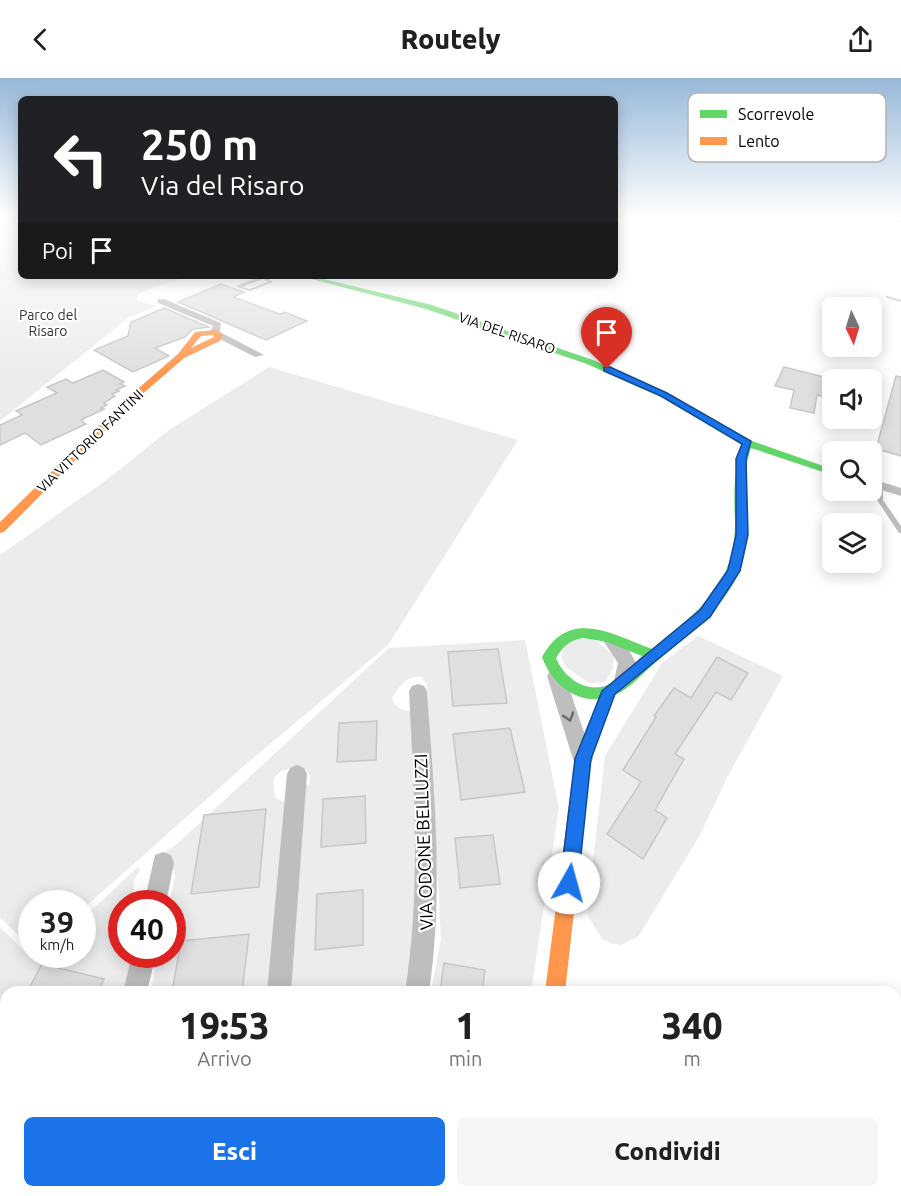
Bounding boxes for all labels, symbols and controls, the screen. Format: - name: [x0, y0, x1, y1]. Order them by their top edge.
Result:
- icon: back: [24, 23, 57, 56]
- icon: share: [844, 23, 877, 56]
- text: Routely: [401, 24, 500, 54]
- legend: [688, 93, 886, 162]
- text: Scorrevole: [738, 105, 814, 123]
- icon: left: [42, 120, 120, 198]
- text: 250 m: [141, 121, 258, 168]
- text: Lento: [738, 132, 780, 150]
- text: Via del Risaro: [141, 170, 305, 200]
- icon: arrive: [85, 234, 118, 267]
- text: Poi: [42, 238, 73, 263]
- north arrow: [822, 297, 882, 357]
- map controls: [822, 297, 882, 573]
- park label: Parco del Risaro: [19, 307, 77, 339]
- pin: [581, 307, 632, 369]
- street label: VIA DEL RISARO: [457, 309, 558, 357]
- icon: arrive: [590, 316, 623, 349]
- button: sound: [822, 369, 882, 429]
- street label: VIA VITTORIO FANTINI: [34, 386, 146, 496]
- button: search: [822, 441, 882, 501]
- button: layers: [822, 513, 882, 573]
- one-way arrow: [562, 711, 574, 722]
- street label: VIA ODONE BELLUZZI: [410, 753, 436, 931]
- position arrow: [537, 851, 601, 915]
- speed limit sign: 40: [108, 890, 186, 968]
- text: 39: [40, 905, 74, 939]
- text: km/h: [40, 936, 74, 953]
- text: 19:53: [179, 1005, 269, 1046]
- text: 1: [455, 1005, 476, 1046]
- text: 340: [662, 1005, 723, 1046]
- text: Arrivo: [197, 1047, 252, 1070]
- text: min: [449, 1047, 482, 1070]
- text: m: [684, 1047, 701, 1070]
- button: Esci: [24, 1117, 445, 1186]
- button: Condividi: [457, 1117, 878, 1186]

